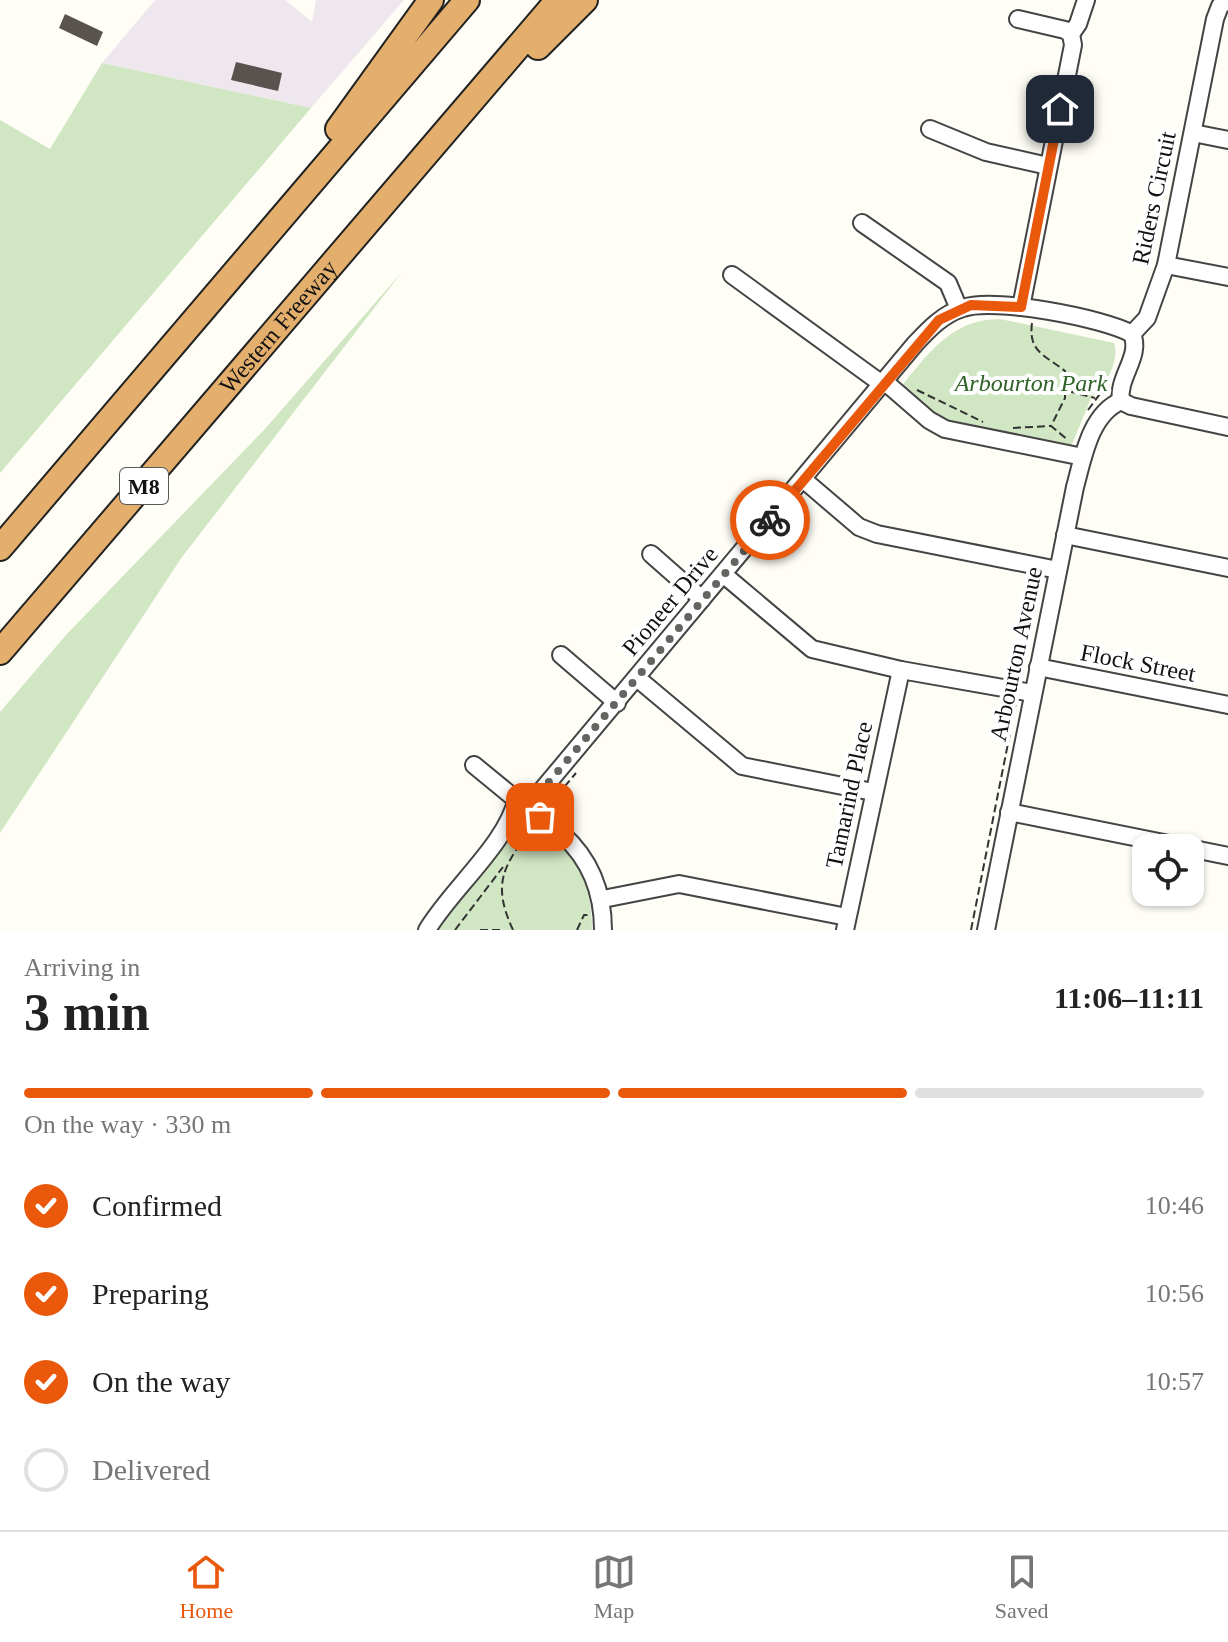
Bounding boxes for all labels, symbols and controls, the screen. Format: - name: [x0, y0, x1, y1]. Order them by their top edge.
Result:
- pin: [1026, 75, 1094, 143]
- icon: home: [1038, 87, 1082, 131]
- street label: Riders Circuit: [1127, 129, 1181, 267]
- street label: Western Freeway: [214, 255, 342, 399]
- park label: Arbourton Park: [953, 370, 1108, 396]
- road number: M8: [120, 468, 168, 504]
- courier: [730, 480, 810, 560]
- icon: bike: [748, 498, 792, 542]
- street label: Pioneer Drive: [617, 541, 723, 661]
- street label: Arbourton Avenue: [985, 564, 1047, 744]
- street label: Flock Street: [1078, 639, 1198, 687]
- street label: Tamarind Place: [821, 719, 877, 871]
- pin: [506, 783, 574, 851]
- icon: bag: [518, 795, 562, 839]
- map controls: [1132, 834, 1204, 906]
- button: locate: [1132, 834, 1204, 906]
- text: Arriving in: [24, 953, 140, 982]
- text: 11:06–11:11: [1054, 981, 1204, 1014]
- text: 3 min: [24, 984, 150, 1041]
- text: On the way · 330 m: [24, 1110, 231, 1139]
- icon: check: [24, 1184, 68, 1228]
- text: Confirmed: [92, 1189, 222, 1222]
- text: 10:46: [1145, 1191, 1204, 1220]
- icon: check: [24, 1272, 68, 1316]
- text: Preparing: [92, 1277, 209, 1310]
- text: 10:56: [1145, 1279, 1204, 1308]
- icon: check: [24, 1360, 68, 1404]
- text: On the way: [92, 1365, 230, 1398]
- text: 10:57: [1145, 1367, 1204, 1396]
- text: Delivered: [92, 1453, 210, 1486]
- tab: Home: [179, 1550, 233, 1624]
- tab: Map: [592, 1550, 636, 1624]
- tab: Saved: [995, 1550, 1049, 1624]

